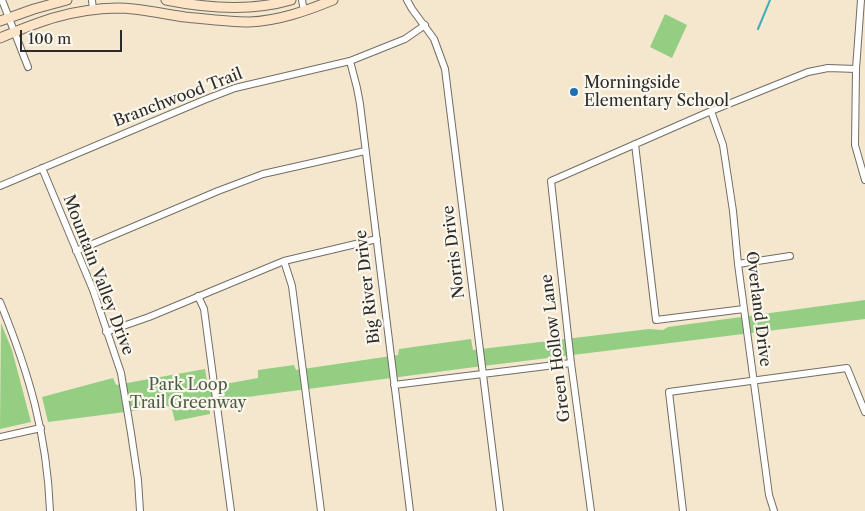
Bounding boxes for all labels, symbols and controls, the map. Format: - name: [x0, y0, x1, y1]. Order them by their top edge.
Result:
- scale bar: [22, 20, 125, 52]
- text: 100 m: [28, 29, 71, 48]
- street label: Branchwood Trail: [111, 65, 245, 131]
- place label: Morningside Elementary School: [584, 73, 729, 111]
- marker: Morningside Elementary School: [568, 86, 580, 98]
- street label: Mountain Valley Drive: [59, 192, 137, 358]
- street label: Norris Drive: [439, 204, 469, 300]
- street label: Big River Drive: [351, 229, 385, 345]
- street label: Overland Drive: [741, 250, 775, 368]
- street label: Green Hollow Lane: [537, 273, 575, 423]
- park label: Park Loop Trail Greenway: [130, 375, 246, 413]

